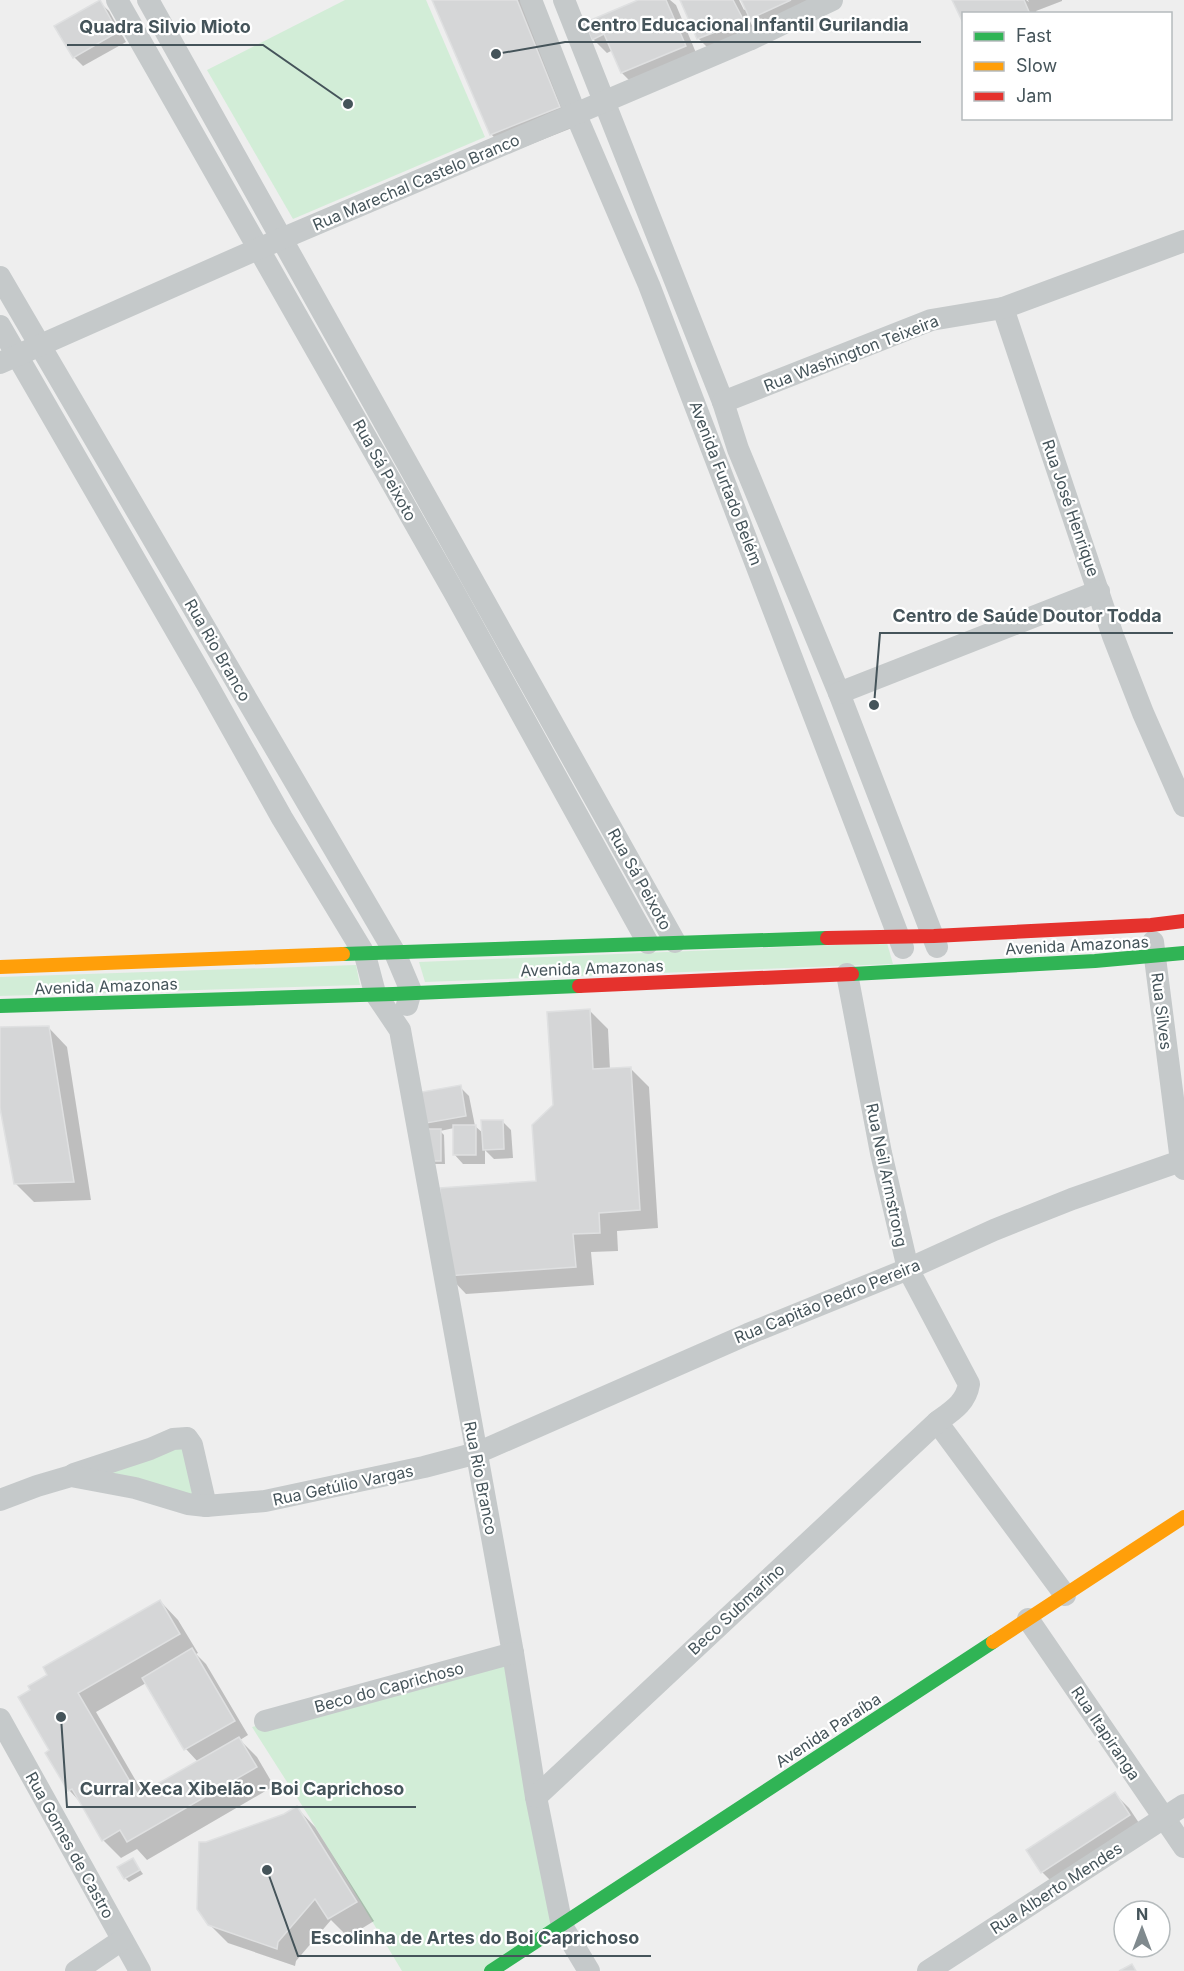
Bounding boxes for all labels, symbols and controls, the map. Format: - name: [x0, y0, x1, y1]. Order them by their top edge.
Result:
- callout: Centro Educacional Infantil Gurilandia: [565, 6, 921, 42]
- callout: Quadra Silvio Mioto: [67, 9, 263, 45]
- legend: [962, 12, 1172, 120]
- text: Centro Educacional Infantil Gurilandia: [577, 14, 909, 35]
- text: Quadra Silvio Mioto: [79, 16, 251, 37]
- text: Fast: [1016, 25, 1052, 46]
- text: Slow: [1016, 55, 1057, 76]
- text: Jam: [1016, 85, 1052, 106]
- street label: Rua Marechal Castelo Branco: [310, 129, 522, 235]
- street label: Rua Washington Teixeira: [761, 310, 941, 396]
- street label: Avenida Furtado Belém: [685, 398, 767, 568]
- street label: Rua Sá Peixoto: [349, 416, 421, 524]
- street label: Rua José Henrique: [1038, 437, 1104, 579]
- street label: Rua Rio Branco: [181, 595, 255, 705]
- callout: Centro de Saúde Doutor Todda: [880, 597, 1173, 633]
- text: Centro de Saúde Doutor Todda: [892, 605, 1162, 626]
- street label: Rua Sá Peixoto: [604, 825, 676, 933]
- street label: Avenida Amazonas: [1005, 931, 1149, 959]
- street label: Avenida Amazonas: [520, 955, 664, 981]
- street label: Rua Silves: [1147, 971, 1177, 1051]
- street label: Avenida Amazonas: [34, 973, 178, 999]
- street label: Rua Neil Armstrong: [862, 1101, 912, 1249]
- street label: Rua Capitão Pedro Pereira: [731, 1255, 923, 1347]
- street label: Rua Rio Branco: [460, 1420, 502, 1536]
- street label: Rua Getúlio Vargas: [271, 1460, 415, 1510]
- street label: Beco Submarino: [684, 1559, 788, 1659]
- street label: Beco do Caprichoso: [312, 1657, 466, 1717]
- street label: Rua Itapiranga: [1067, 1682, 1145, 1784]
- street label: Avenida Paraíba: [772, 1689, 884, 1771]
- street label: Rua Gomes de Castro: [21, 1768, 119, 1922]
- callout: Curral Xeca Xibelão - Boi Caprichoso: [67, 1771, 416, 1807]
- text: Curral Xeca Xibelão - Boi Caprichoso: [80, 1778, 404, 1799]
- street label: Rua Alberto Mendes: [986, 1838, 1126, 1938]
- north arrow: [1112, 1899, 1172, 1959]
- text: N: [1136, 1904, 1148, 1924]
- callout: Escolinha de Artes do Boi Caprichoso: [298, 1920, 651, 1956]
- text: Escolinha de Artes do Boi Caprichoso: [311, 1927, 639, 1948]

